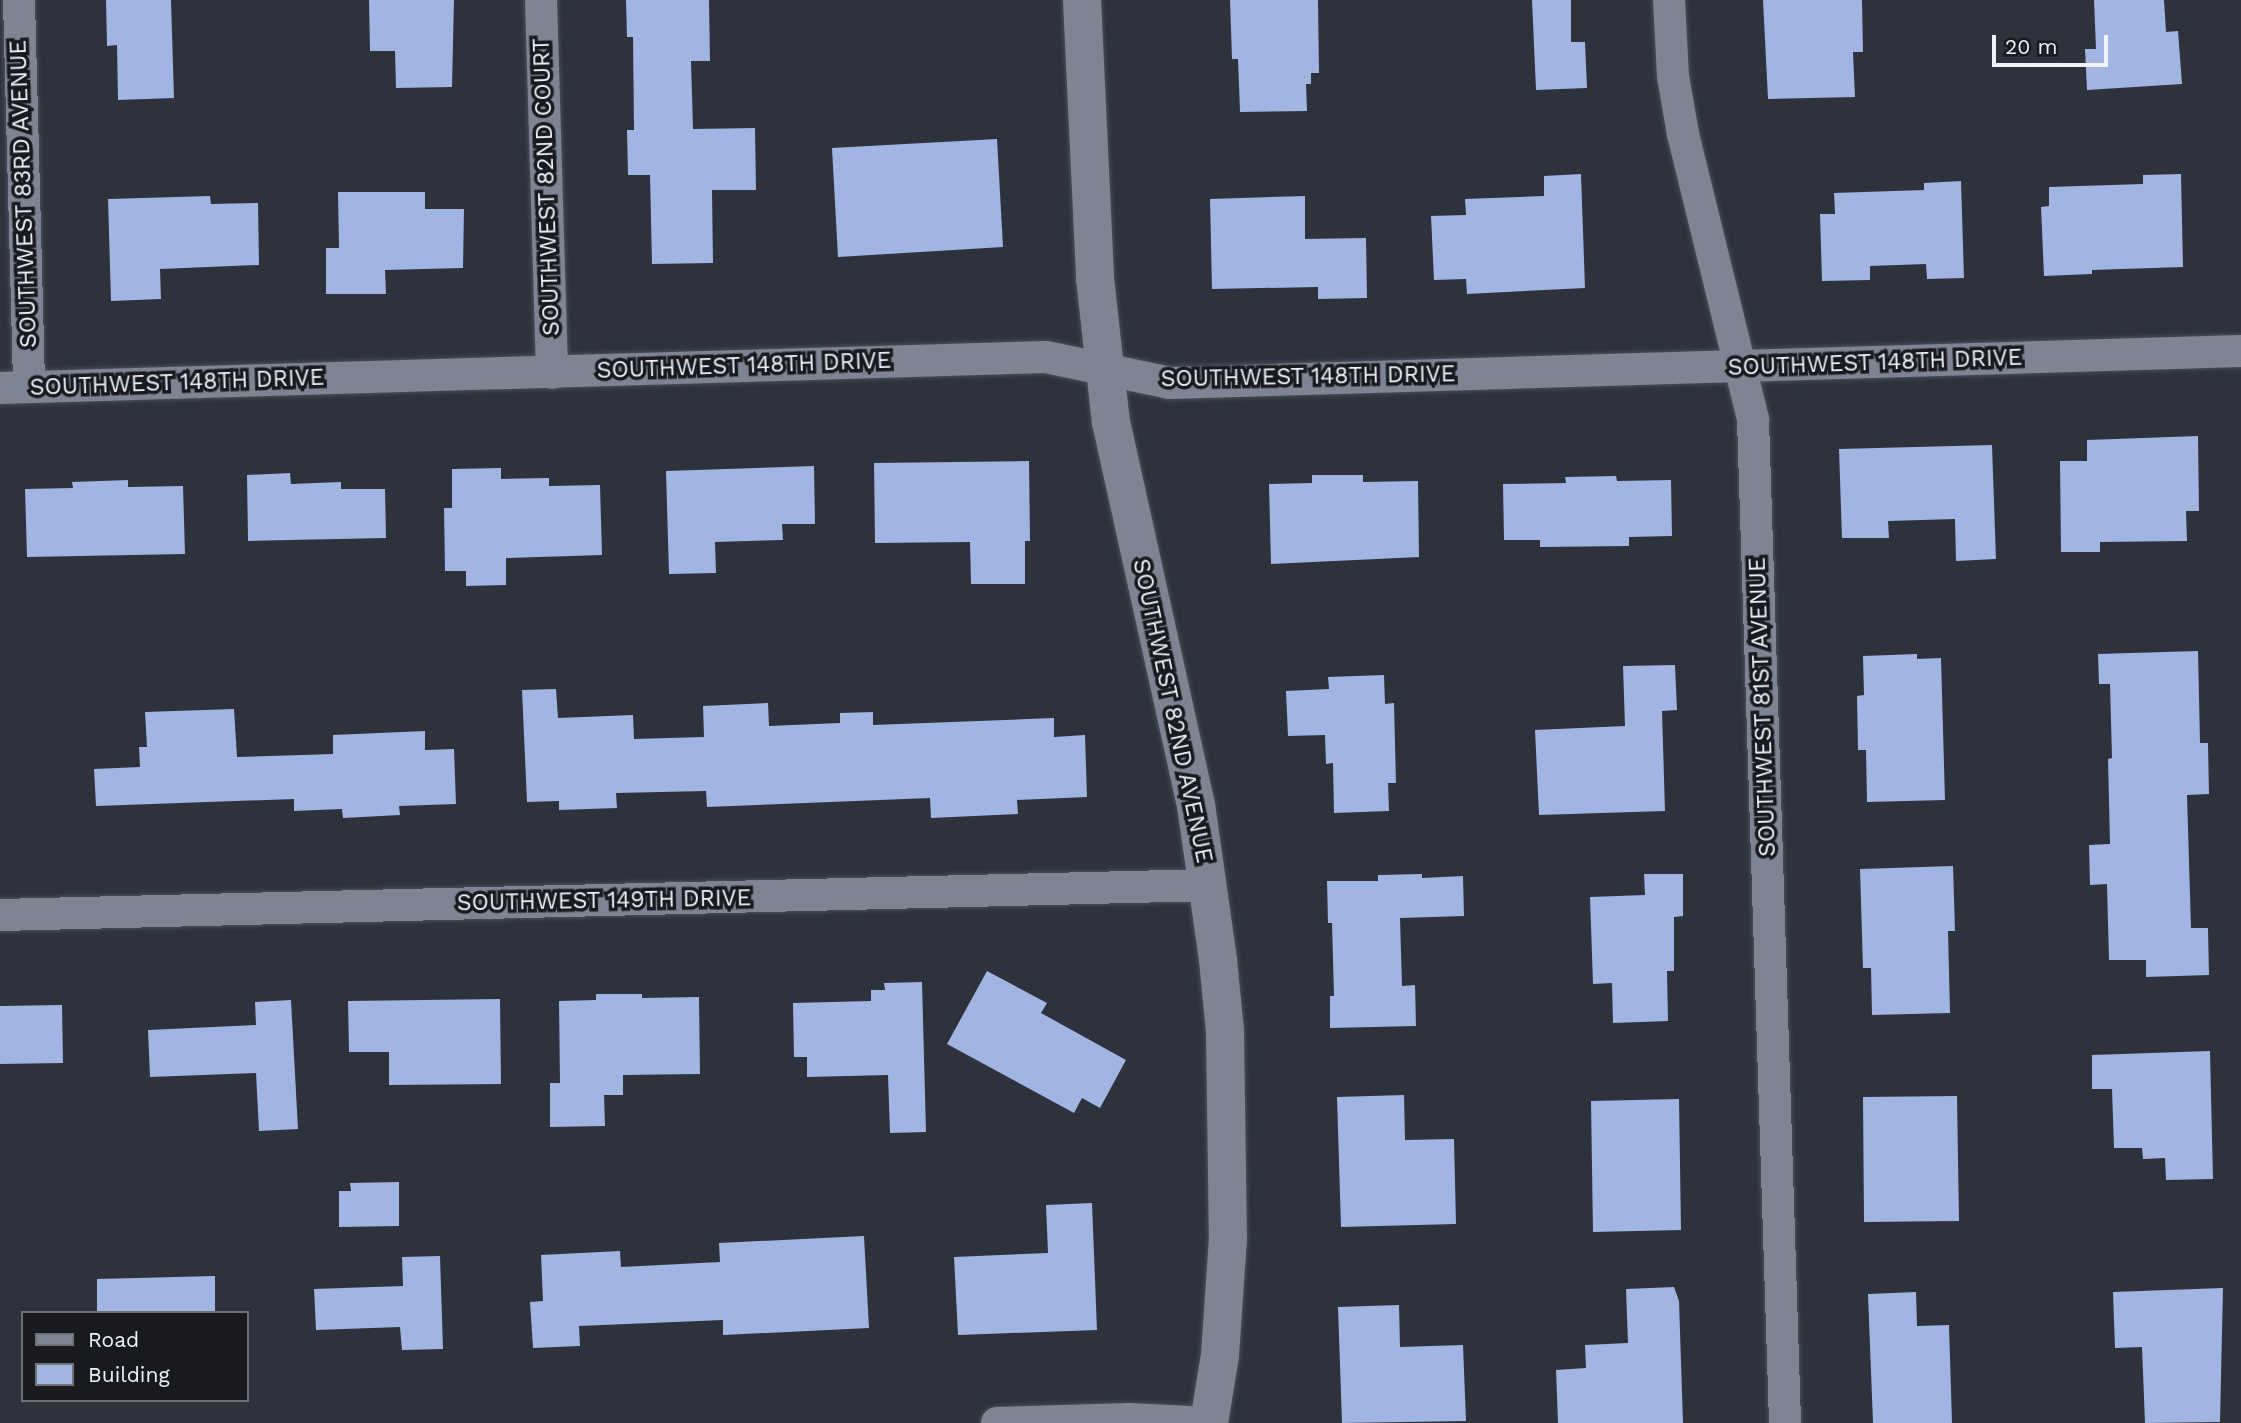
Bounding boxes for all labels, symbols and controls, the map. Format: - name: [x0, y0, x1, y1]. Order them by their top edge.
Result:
- scale bar: [1996, 21, 2112, 65]
- text: 20 m: [2005, 34, 2057, 59]
- street label: SOUTHWEST 82ND COURT: [528, 37, 566, 337]
- street label: SOUTHWEST 83RD AVENUE: [5, 39, 43, 349]
- street label: SOUTHWEST 148TH DRIVE: [1727, 344, 2023, 382]
- street label: SOUTHWEST 148TH DRIVE: [596, 347, 892, 385]
- street label: SOUTHWEST 148TH DRIVE: [1160, 361, 1456, 393]
- street label: SOUTHWEST 148TH DRIVE: [29, 364, 325, 402]
- street label: SOUTHWEST 82ND AVENUE: [1126, 556, 1218, 866]
- street label: SOUTHWEST 81ST AVENUE: [1744, 556, 1782, 858]
- street label: SOUTHWEST 149TH DRIVE: [456, 885, 752, 917]
- legend: [21, 1311, 248, 1402]
- text: Road: [88, 1327, 139, 1352]
- text: Building: [88, 1362, 170, 1387]

